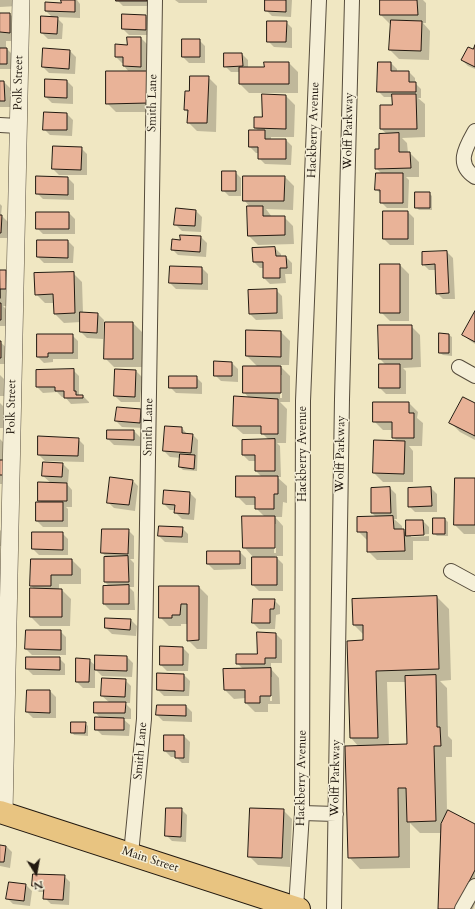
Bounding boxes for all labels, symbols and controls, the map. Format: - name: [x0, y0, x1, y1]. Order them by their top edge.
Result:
- street label: Polk Street: [11, 55, 27, 111]
- street label: Smith Lane: [145, 74, 161, 132]
- street label: Hackberry Avenue: [305, 82, 323, 178]
- street label: Wolff Parkway: [341, 92, 357, 170]
- street label: Polk Street: [4, 379, 20, 435]
- street label: Smith Lane: [141, 398, 157, 456]
- street label: Hackberry Avenue: [296, 406, 310, 502]
- street label: Wolff Parkway: [333, 415, 349, 493]
- street label: Smith Lane: [131, 722, 151, 780]
- street label: Hackberry Avenue: [294, 730, 310, 826]
- street label: Wolff Parkway: [328, 739, 344, 817]
- street label: Main Street: [120, 844, 180, 876]
- north arrow: [16, 853, 56, 893]
- text: N: [32, 877, 45, 894]

